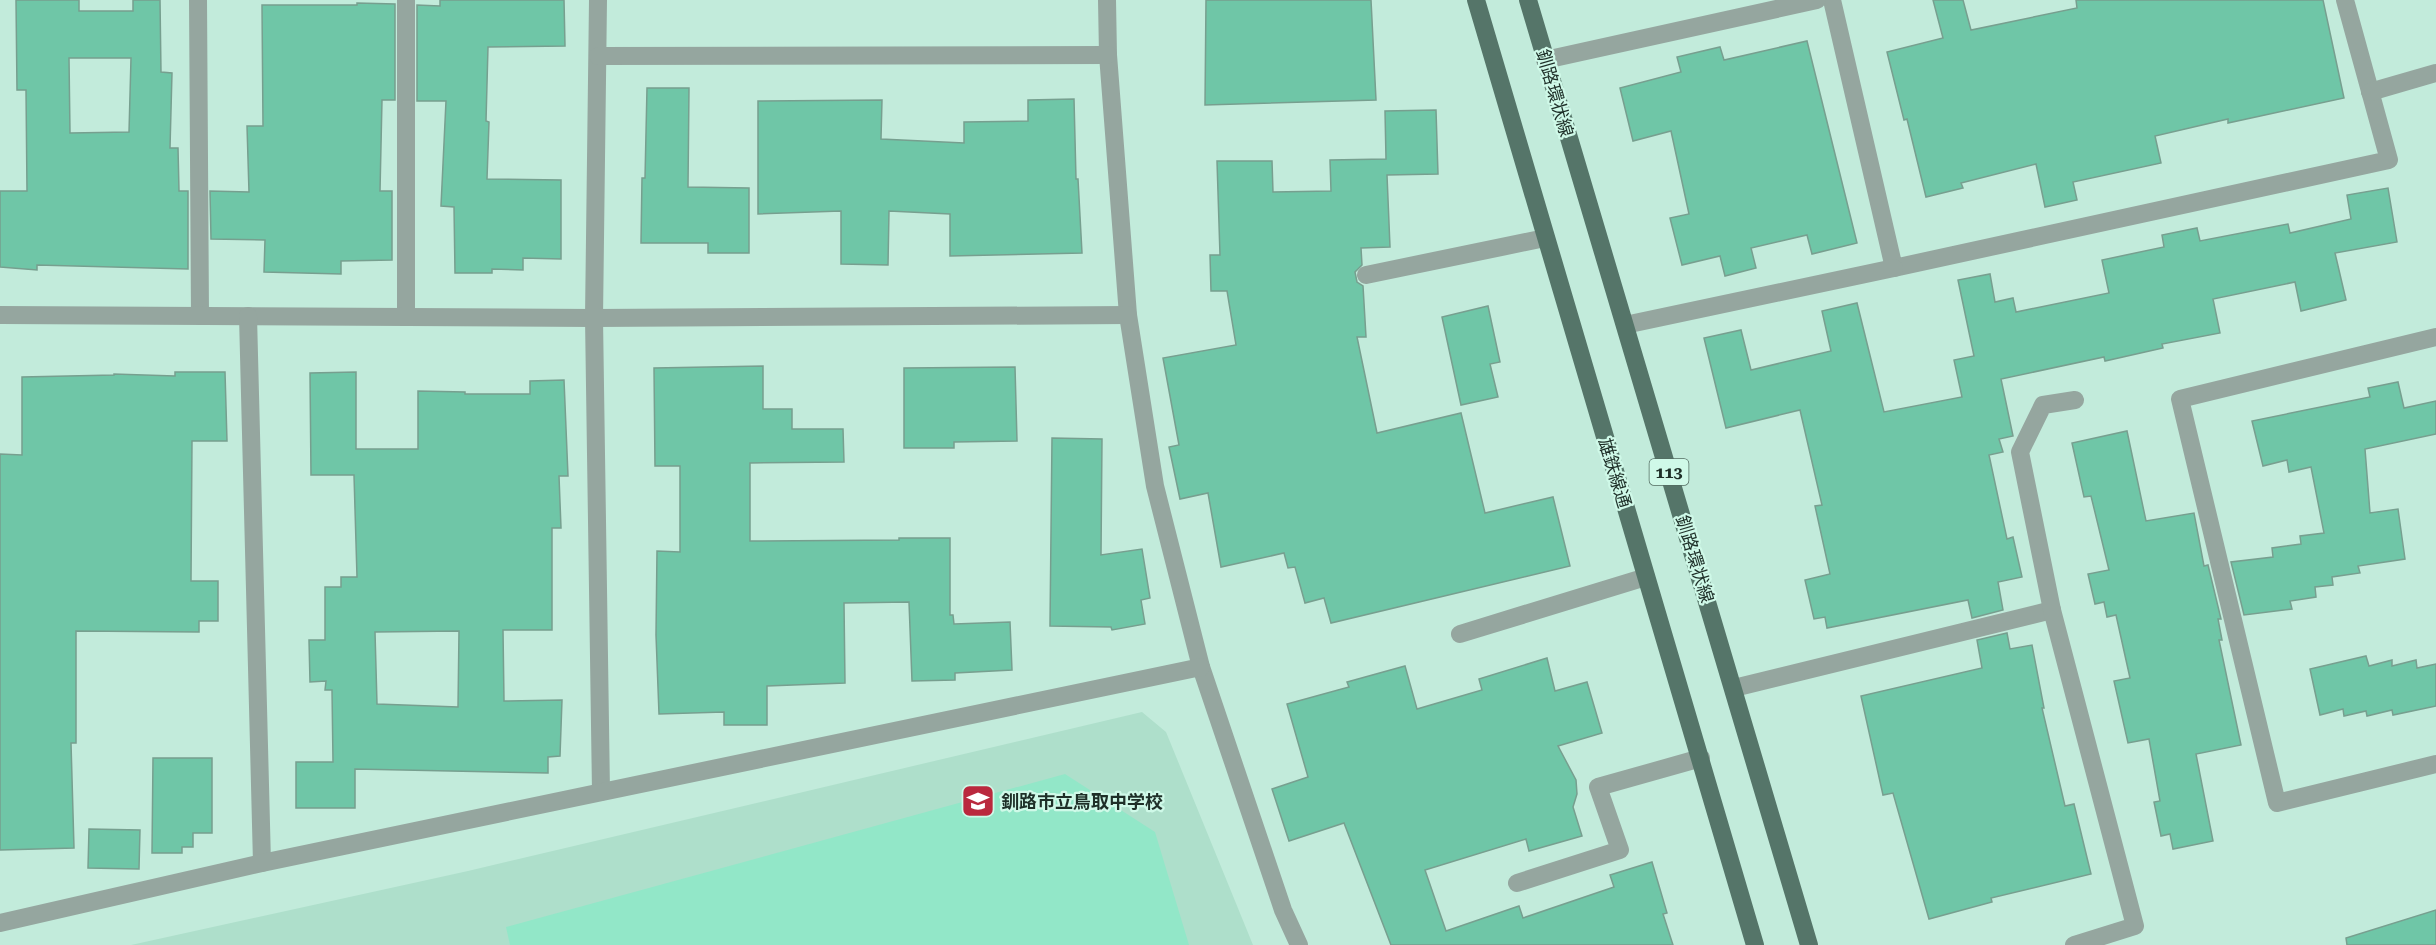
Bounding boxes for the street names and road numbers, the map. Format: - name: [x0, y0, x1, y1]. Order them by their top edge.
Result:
- street label: 釧路環状線: [1533, 47, 1577, 139]
- street label: 雄鉄線通: [1594, 436, 1636, 510]
- road number: 113: [1650, 459, 1688, 485]
- street label: 釧路環状線: [1672, 513, 1718, 605]

